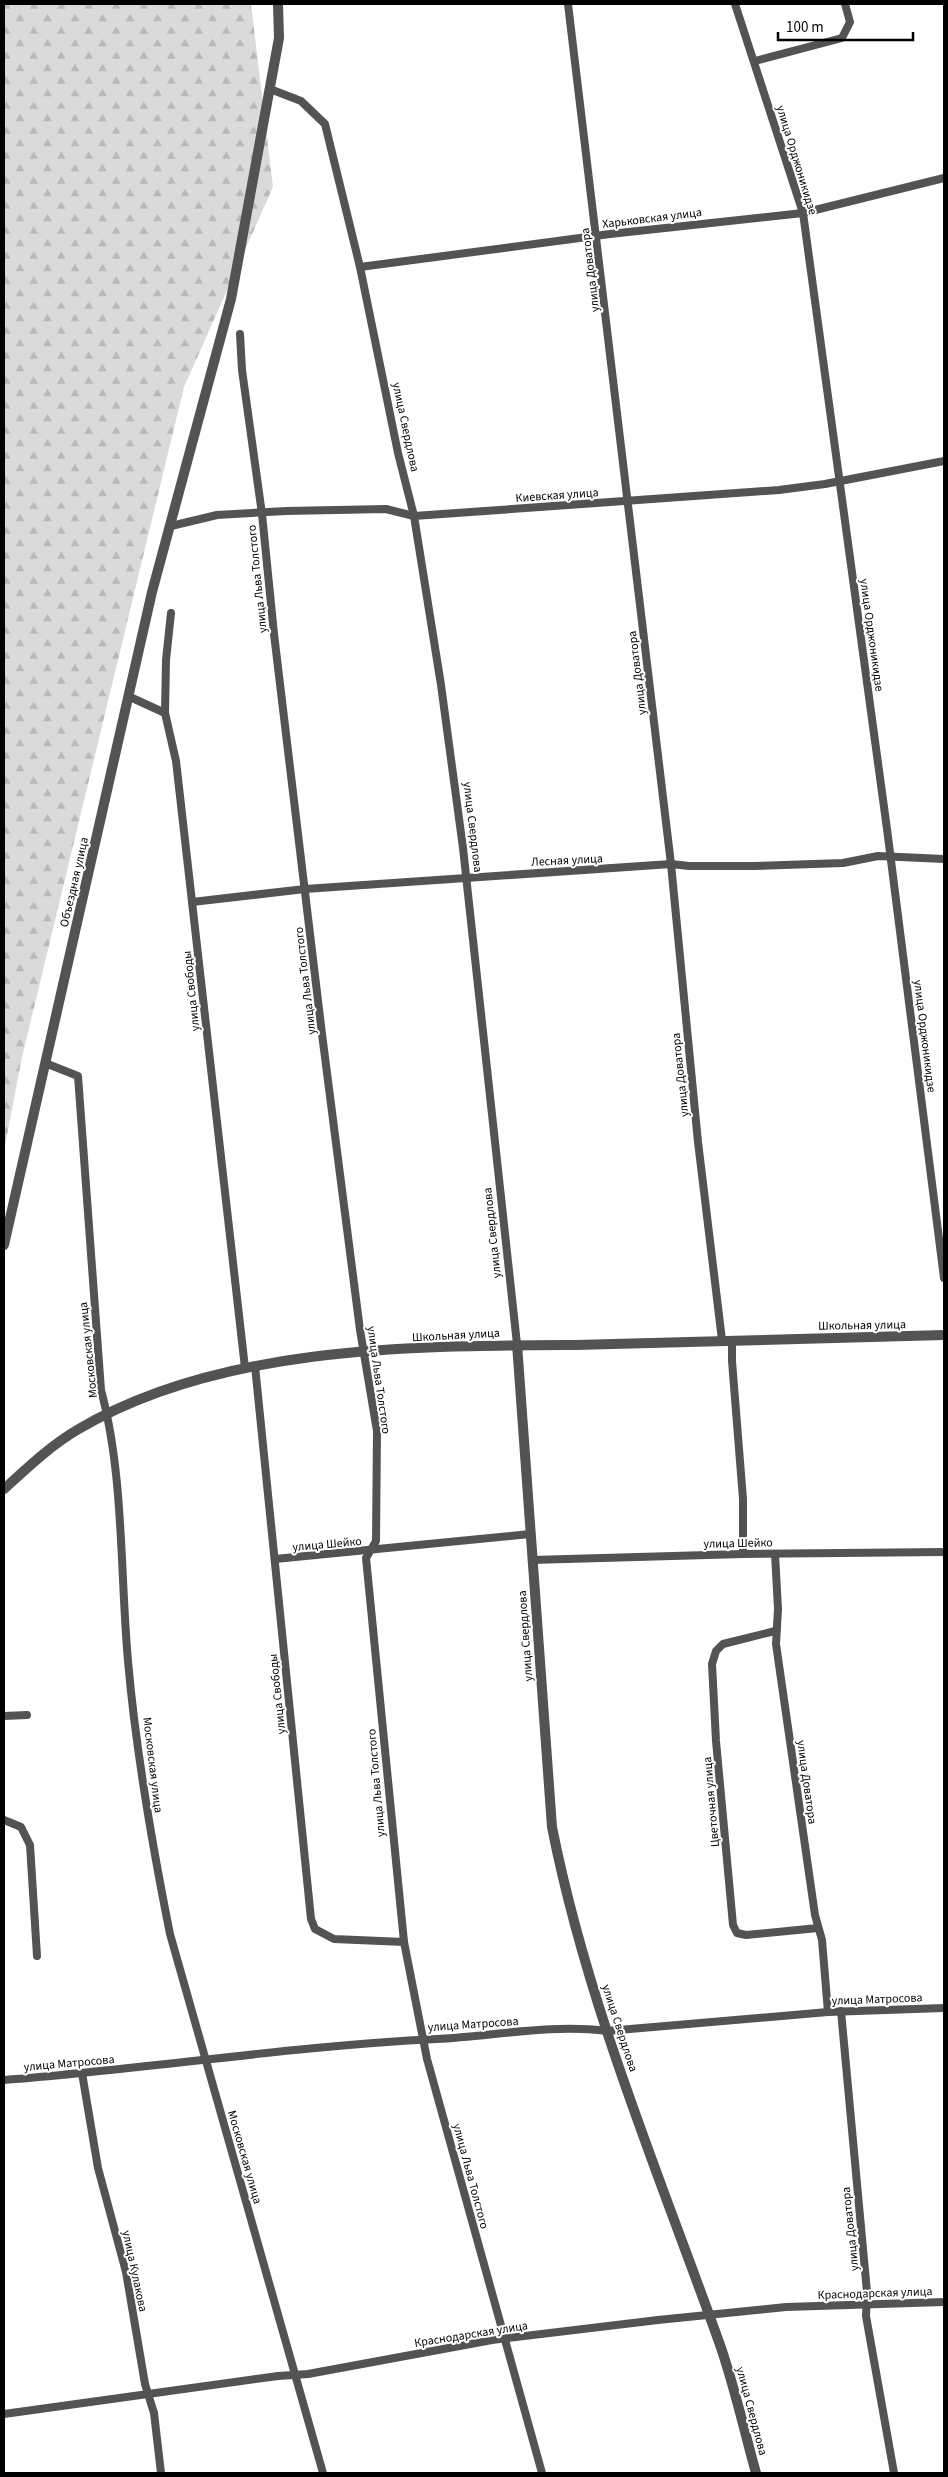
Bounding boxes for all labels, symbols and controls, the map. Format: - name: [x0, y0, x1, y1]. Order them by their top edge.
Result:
- scale bar: [778, 10, 913, 42]
- text: 100 m: [786, 17, 824, 38]
- street label: улица Орджоникидзе: [772, 103, 821, 217]
- street label: Харьковская улица: [601, 204, 703, 233]
- street label: улица Доватора: [577, 227, 604, 313]
- street label: улица Свердлова: [388, 381, 423, 473]
- street label: Киевская улица: [515, 484, 599, 507]
- street label: улица Льва Толстого: [243, 524, 272, 634]
- street label: улица Орджоникидзе: [855, 578, 888, 693]
- street label: улица Доватора: [624, 630, 651, 716]
- street label: улица Свердлова: [459, 781, 486, 873]
- street label: Объездная улица: [56, 835, 93, 929]
- street label: Лесная улица: [531, 850, 603, 871]
- street label: улица Льва Толстого: [290, 926, 321, 1036]
- street label: улица Свободы: [179, 950, 204, 1032]
- street label: улица Орджоникидзе: [909, 979, 940, 1094]
- street label: улица Доватора: [668, 1032, 693, 1118]
- street label: улица Свердлова: [479, 1187, 506, 1279]
- street label: Московская улица: [75, 1301, 102, 1399]
- street label: Школьная улица: [818, 1316, 906, 1335]
- street label: улица Льва Толстого: [363, 1325, 394, 1435]
- street label: Школьная улица: [412, 1325, 500, 1346]
- street label: улица Шейко: [292, 1533, 362, 1556]
- street label: улица Шейко: [703, 1534, 773, 1553]
- street label: улица Свердлова: [514, 1590, 537, 1682]
- street label: улица Свободы: [265, 1653, 290, 1735]
- street label: Московская улица: [138, 1716, 167, 1814]
- street label: улица Льва Толстого: [363, 1728, 390, 1838]
- street label: улица Доватора: [792, 1739, 821, 1825]
- street label: Цветочная улица: [699, 1756, 724, 1848]
- street label: улица Свердлова: [597, 1982, 642, 2074]
- street label: улица Матросова: [831, 1989, 923, 2010]
- street label: улица Матросова: [427, 2013, 519, 2036]
- street label: улица Матросова: [23, 2051, 115, 2076]
- street label: Московская улица: [223, 2108, 266, 2206]
- street label: улица Льва Толстого: [448, 2122, 493, 2231]
- street label: улица Доватора: [838, 2186, 863, 2272]
- street label: улица Кулакова: [118, 2229, 151, 2313]
- street label: Краснодарская улица: [817, 2283, 933, 2304]
- street label: Краснодарская улица: [413, 2317, 529, 2352]
- street label: улица Свердлова: [732, 2365, 772, 2457]

